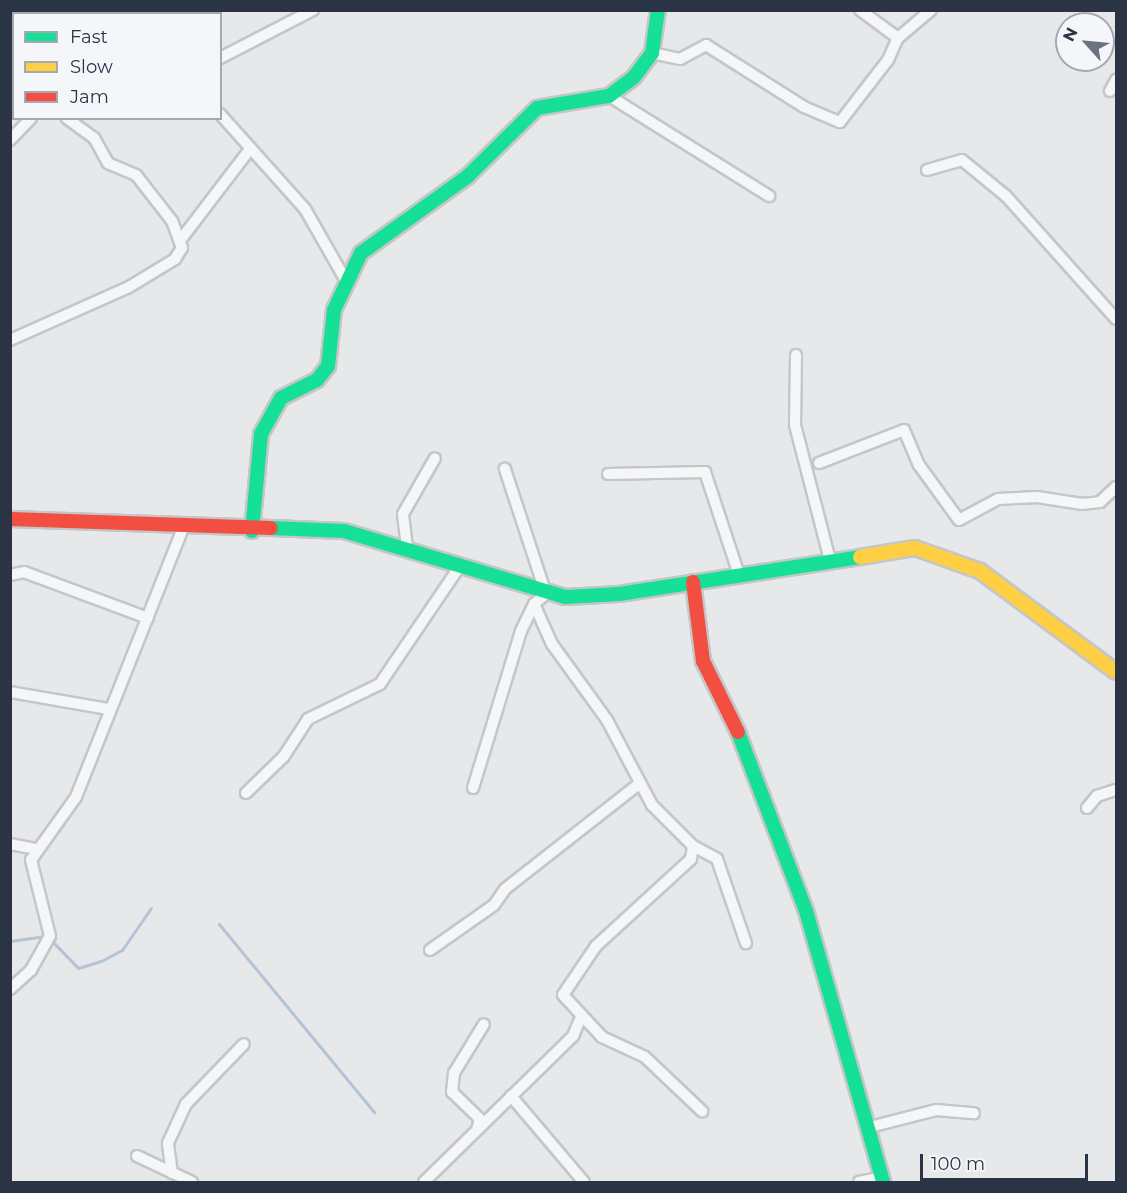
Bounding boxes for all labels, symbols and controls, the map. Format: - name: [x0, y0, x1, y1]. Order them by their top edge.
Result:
- legend: [12, 12, 222, 120]
- north arrow: [1055, 12, 1115, 72]
- text: N: [1059, 24, 1082, 45]
- text: Fast: [70, 26, 108, 48]
- text: Slow: [70, 56, 113, 78]
- text: Jam: [70, 86, 109, 108]
- scale bar: [923, 1142, 1091, 1180]
- text: 100 m: [931, 1153, 985, 1175]

